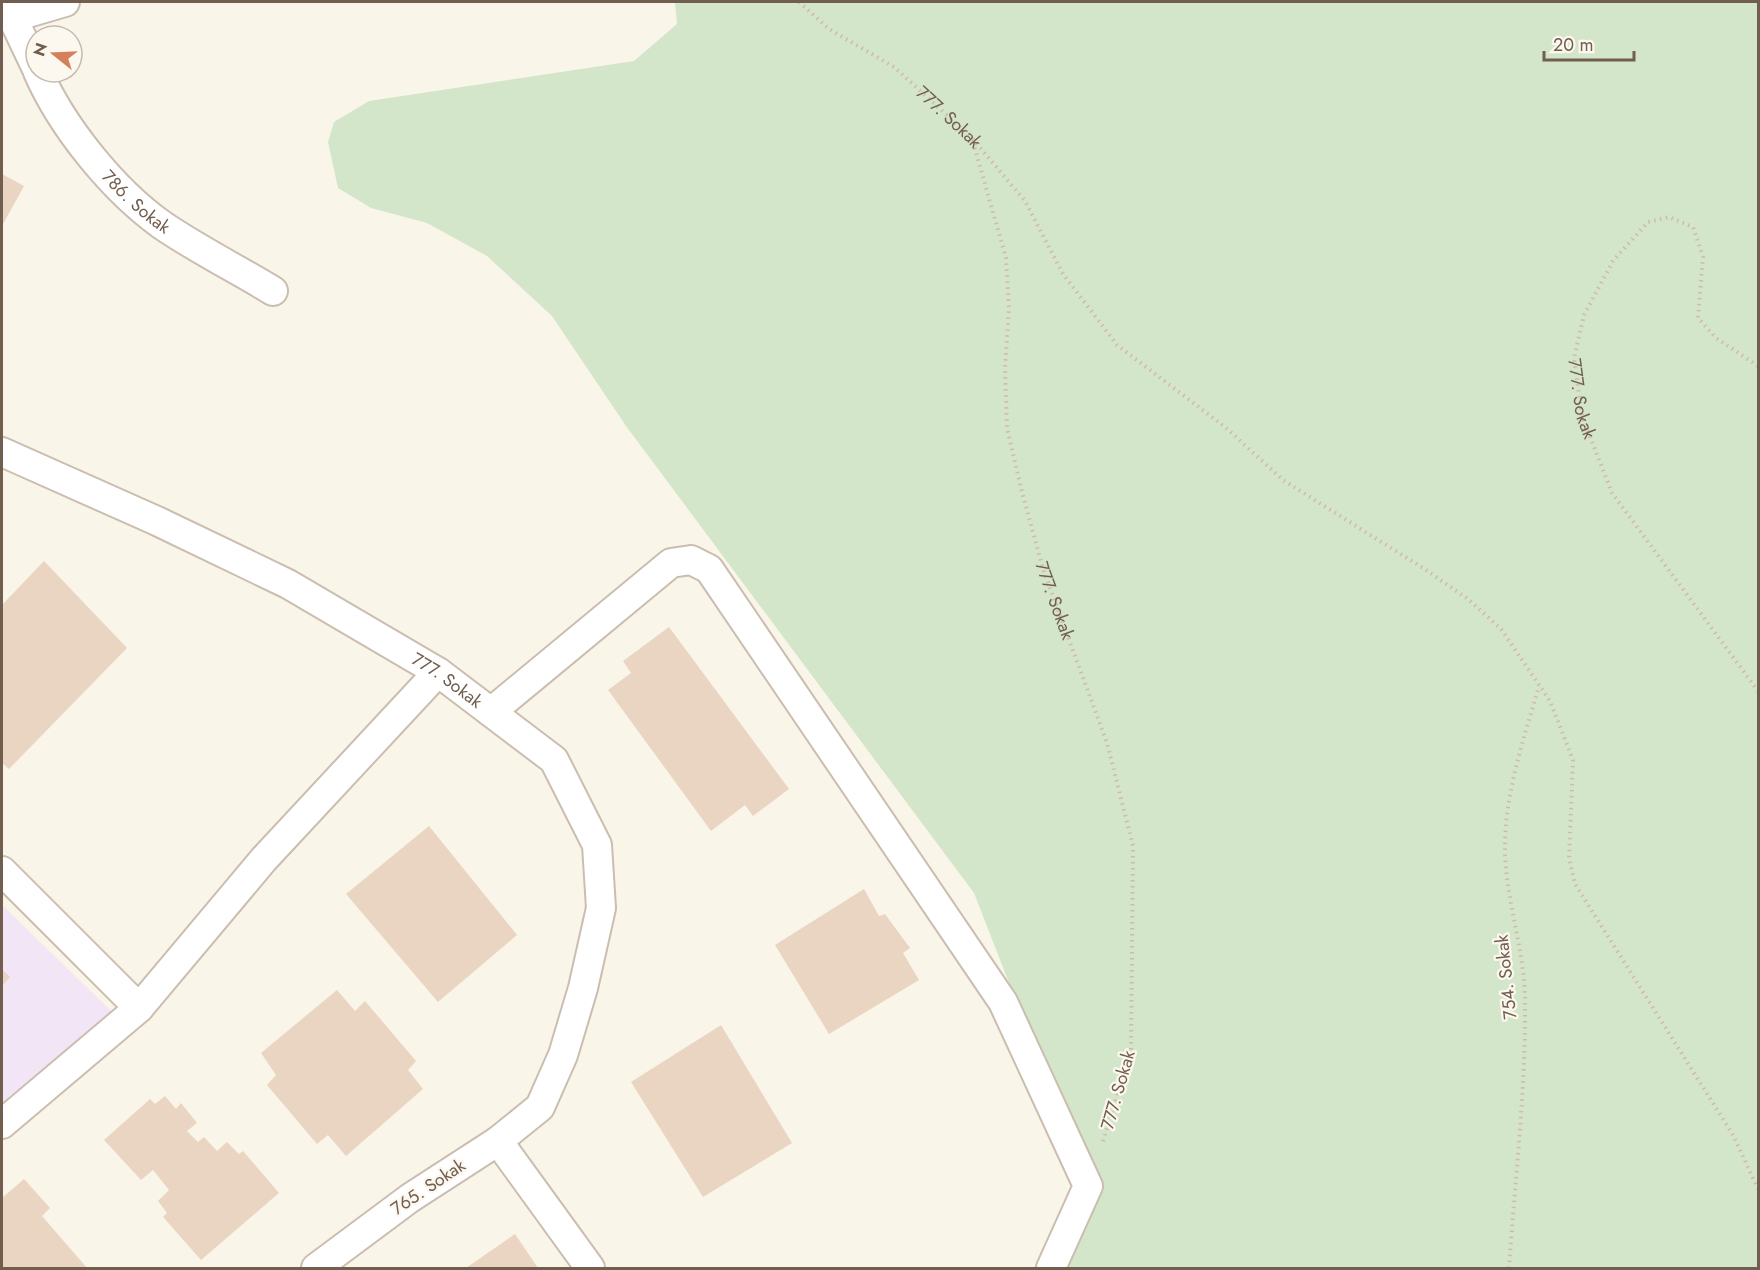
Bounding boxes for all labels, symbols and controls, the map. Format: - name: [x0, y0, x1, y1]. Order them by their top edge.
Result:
- north arrow: [24, 24, 84, 84]
- scale bar: [1544, 24, 1634, 62]
- text: 20 m: [1553, 32, 1593, 58]
- text: N: [27, 40, 53, 59]
- street label: 777. Sokak: [910, 80, 988, 154]
- street label: 786. Sokak: [95, 164, 175, 240]
- street label: 777. Sokak: [1561, 357, 1603, 443]
- street label: 777. Sokak: [1029, 559, 1081, 643]
- street label: 777. Sokak: [407, 646, 488, 714]
- street label: 754. Sokak: [1489, 933, 1523, 1021]
- street label: 777. Sokak: [1094, 1047, 1142, 1133]
- street label: 765. Sokak: [386, 1152, 471, 1222]

